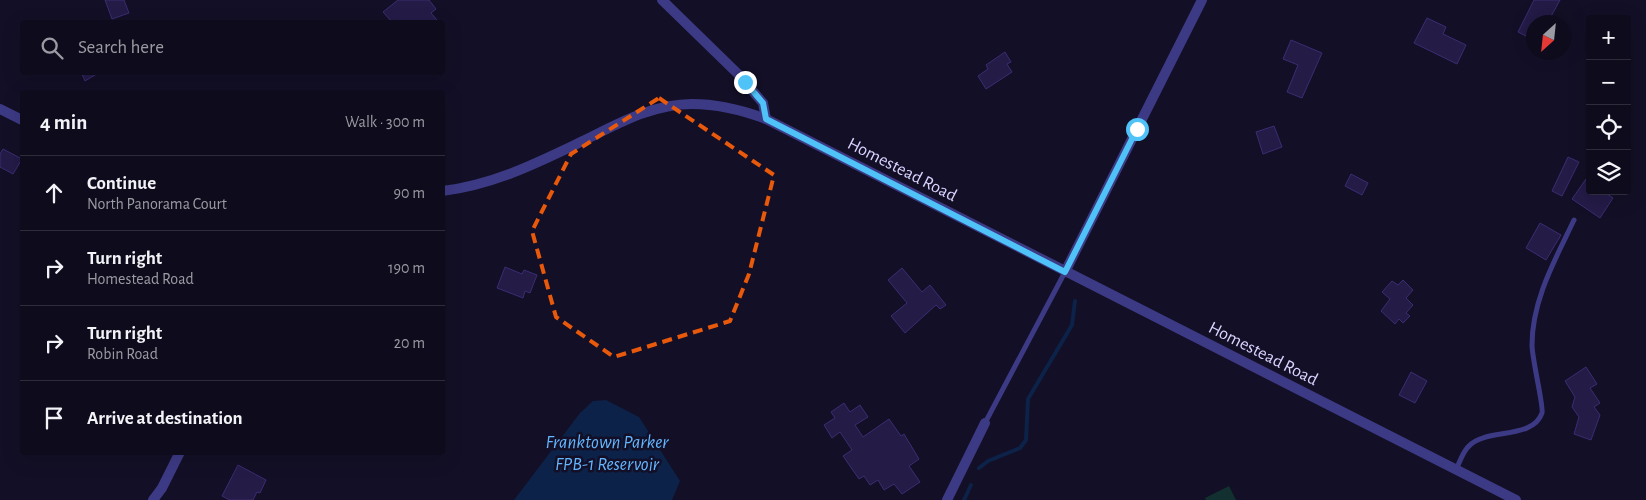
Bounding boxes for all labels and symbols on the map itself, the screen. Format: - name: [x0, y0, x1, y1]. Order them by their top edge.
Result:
- north arrow: [1526, 15, 1571, 60]
- route end: [734, 71, 757, 94]
- route start: [1126, 118, 1149, 141]
- street label: Homestead Road: [844, 135, 960, 205]
- street label: Homestead Road: [1205, 319, 1321, 389]
- water label: Franktown Parker FPB-1 Reservoir: [545, 433, 669, 474]

